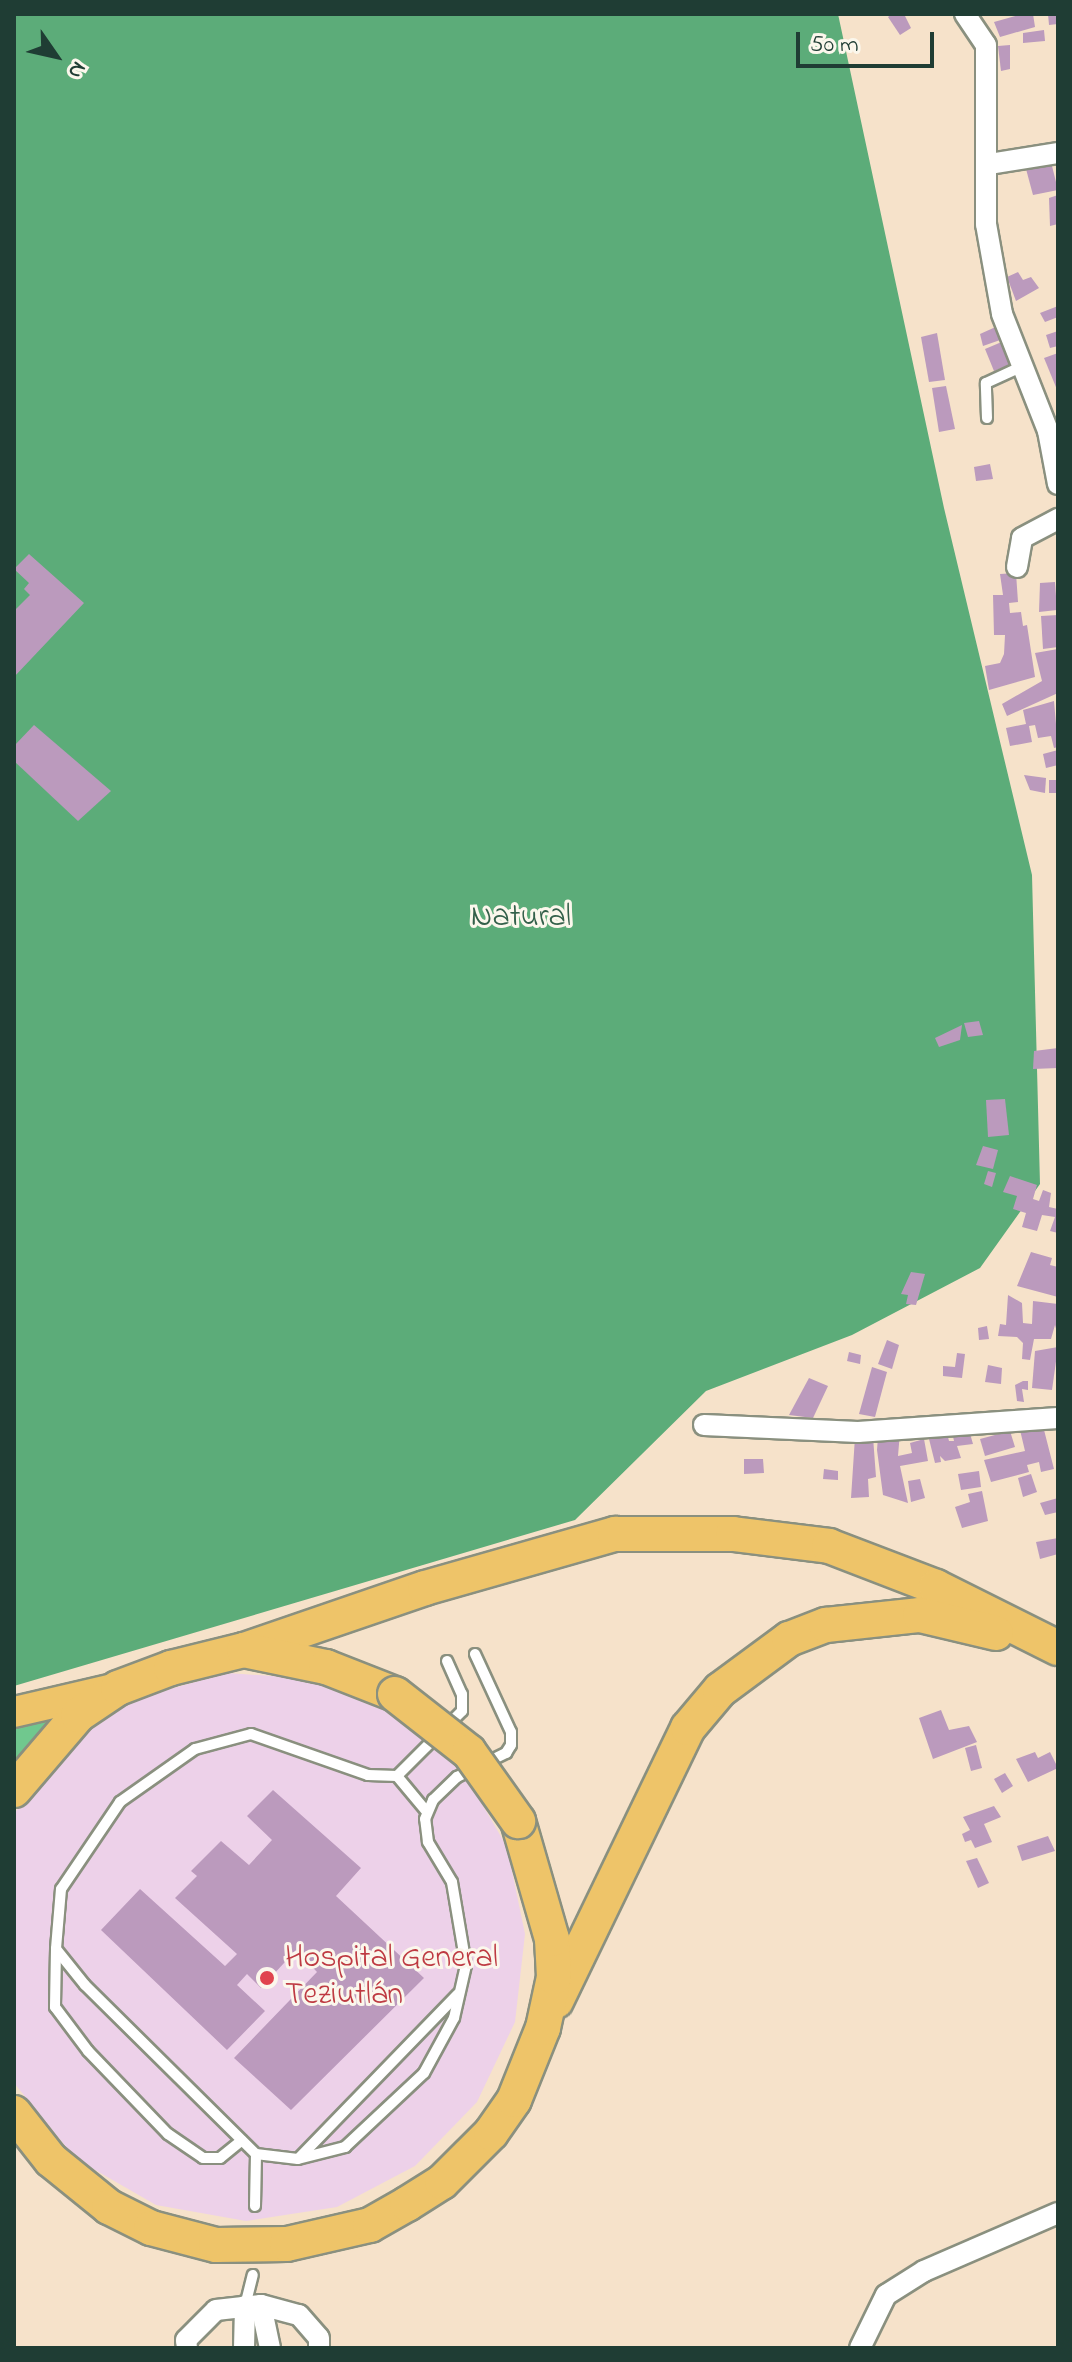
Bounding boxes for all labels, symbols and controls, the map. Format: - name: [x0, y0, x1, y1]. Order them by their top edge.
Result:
- north arrow: [16, 16, 96, 96]
- scale bar: [800, 16, 938, 66]
- text: 50 m: [810, 28, 859, 63]
- text: N: [58, 54, 93, 85]
- park label: Natural: [471, 899, 571, 937]
- place label: Hospital General Teziutlán: [285, 1941, 498, 2016]
- marker: Hospital General Teziutlán: [256, 1967, 278, 1989]

